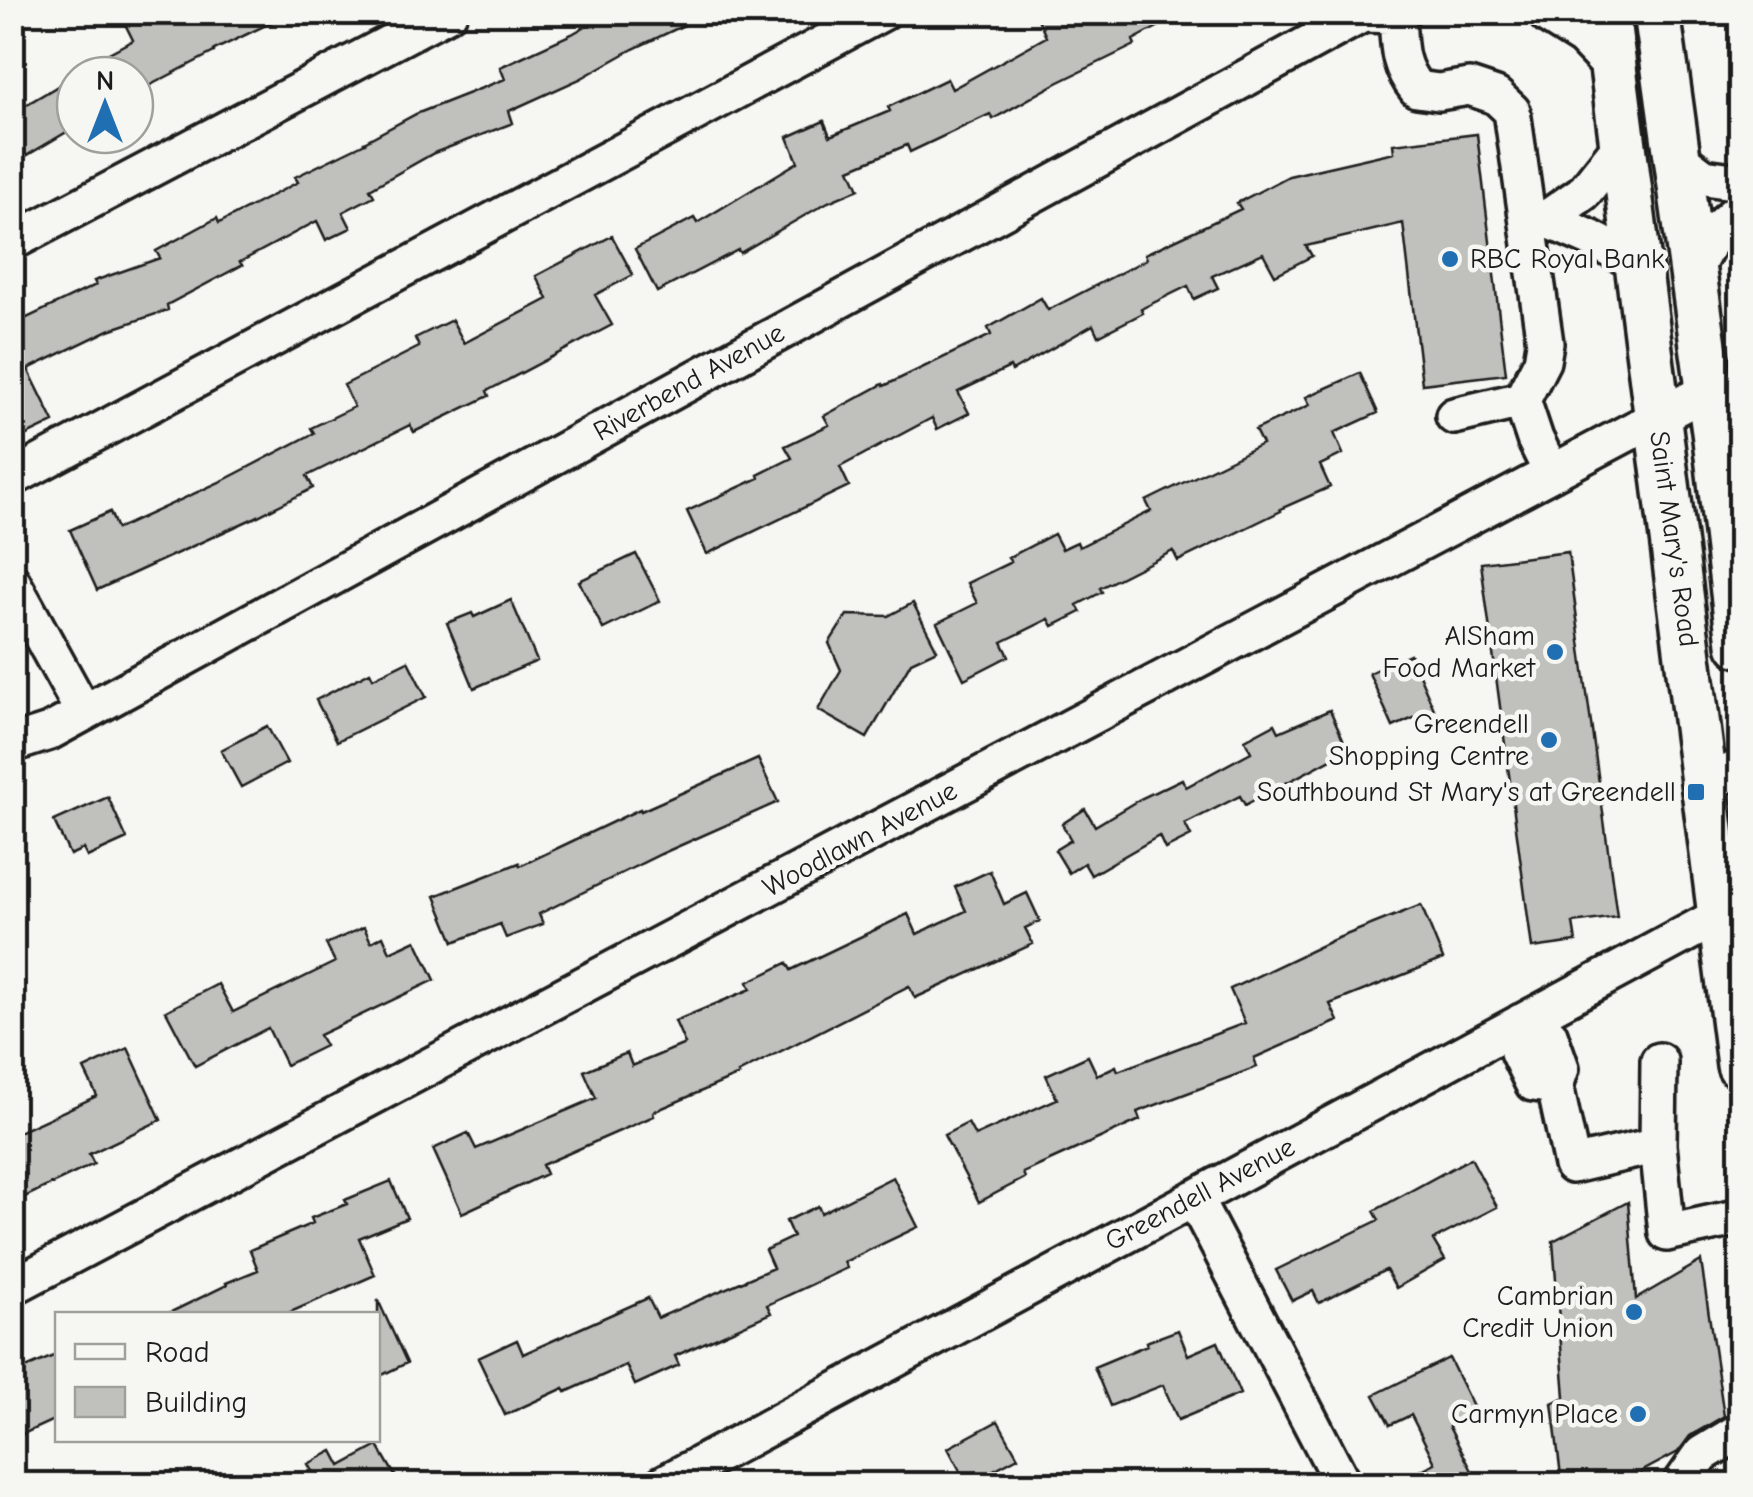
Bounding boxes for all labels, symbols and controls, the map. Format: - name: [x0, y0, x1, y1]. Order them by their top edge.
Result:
- north arrow: [55, 55, 155, 155]
- text: N: [96, 65, 114, 97]
- place label: RBC Royal Bank: [1470, 243, 1665, 275]
- marker: RBC Royal Bank: [1439, 248, 1461, 270]
- street label: Riverbend Avenue: [588, 316, 790, 448]
- street label: Saint Mary's Road: [1643, 429, 1705, 649]
- place label: AlSham Food Market: [1383, 620, 1536, 684]
- marker: AlSham Food Market: [1544, 641, 1566, 663]
- place label: Greendell Shopping Centre: [1329, 708, 1529, 772]
- marker: Greendell Shopping Centre: [1538, 729, 1560, 751]
- street label: Woodlawn Avenue: [758, 774, 962, 904]
- place label: Southbound St Mary's at Greendell: [1257, 776, 1676, 808]
- marker: Southbound St Mary's at Greendell: [1685, 781, 1707, 803]
- street label: Greendell Avenue: [1100, 1131, 1300, 1257]
- place label: Cambrian Credit Union: [1462, 1280, 1614, 1344]
- marker: Cambrian Credit Union: [1623, 1301, 1645, 1323]
- legend: [55, 1312, 380, 1442]
- text: Road: [145, 1335, 210, 1370]
- text: Building: [145, 1385, 248, 1420]
- place label: Carmyn Place: [1451, 1398, 1618, 1430]
- marker: Carmyn Place: [1627, 1403, 1649, 1425]

